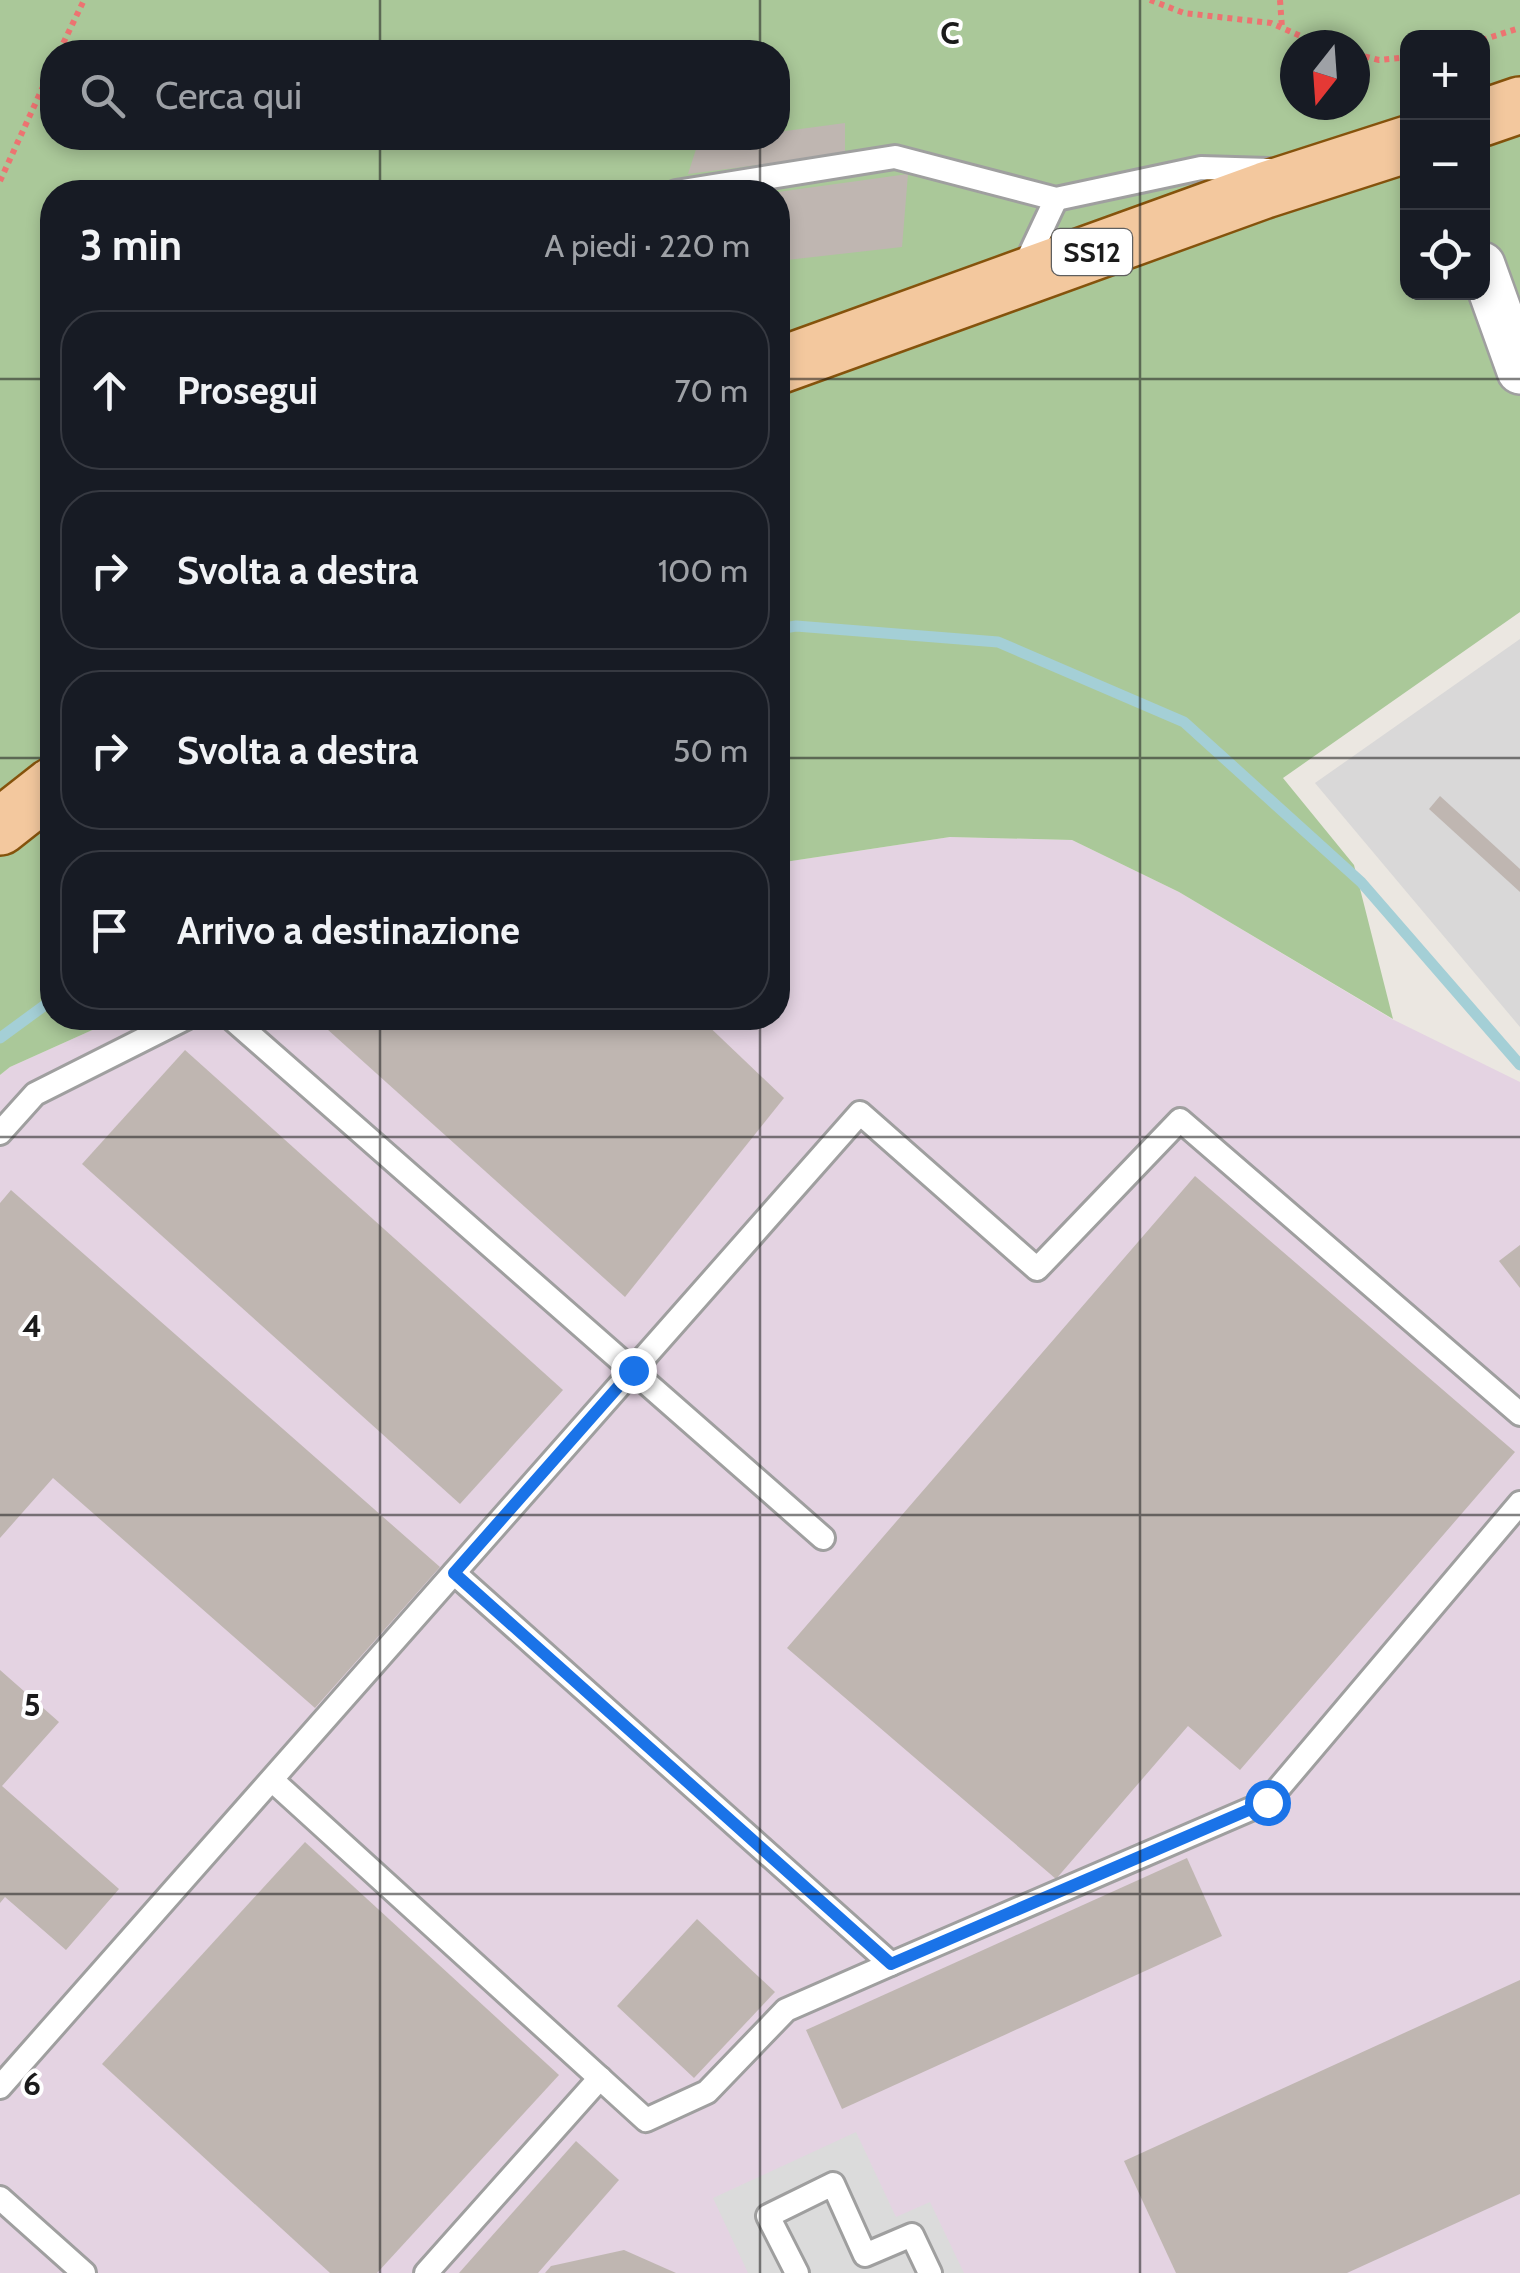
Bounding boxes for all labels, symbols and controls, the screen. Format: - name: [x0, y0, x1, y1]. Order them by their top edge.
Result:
- text: C: [940, 13, 960, 52]
- north arrow: [1280, 30, 1370, 120]
- map controls: [1400, 30, 1490, 300]
- button: +: [1400, 30, 1490, 120]
- search box: [40, 40, 790, 150]
- icon: search: [75, 68, 130, 123]
- text: Cerca qui: [155, 72, 302, 119]
- button: −: [1400, 120, 1490, 210]
- button: locate: [1400, 210, 1490, 300]
- text: 3 min: [80, 219, 182, 271]
- text: A piedi · 220 m: [544, 226, 750, 265]
- road number: SS12: [1052, 229, 1132, 275]
- icon: ahead: [82, 363, 137, 418]
- text: Prosegui: [177, 367, 318, 414]
- text: 70 m: [675, 371, 748, 410]
- icon: right: [82, 543, 137, 598]
- text: Svolta a destra: [177, 547, 418, 594]
- text: 100 m: [658, 551, 748, 590]
- icon: right: [82, 723, 137, 778]
- text: Svolta a destra: [177, 727, 418, 774]
- text: 50 m: [673, 731, 748, 770]
- icon: arrive: [82, 903, 137, 958]
- text: Arrivo a destinazione: [177, 907, 520, 954]
- text: 4: [22, 1306, 42, 1345]
- route end: [611, 1348, 657, 1394]
- text: 5: [23, 1685, 41, 1724]
- route start: [1245, 1780, 1291, 1826]
- text: 6: [23, 2064, 41, 2103]

